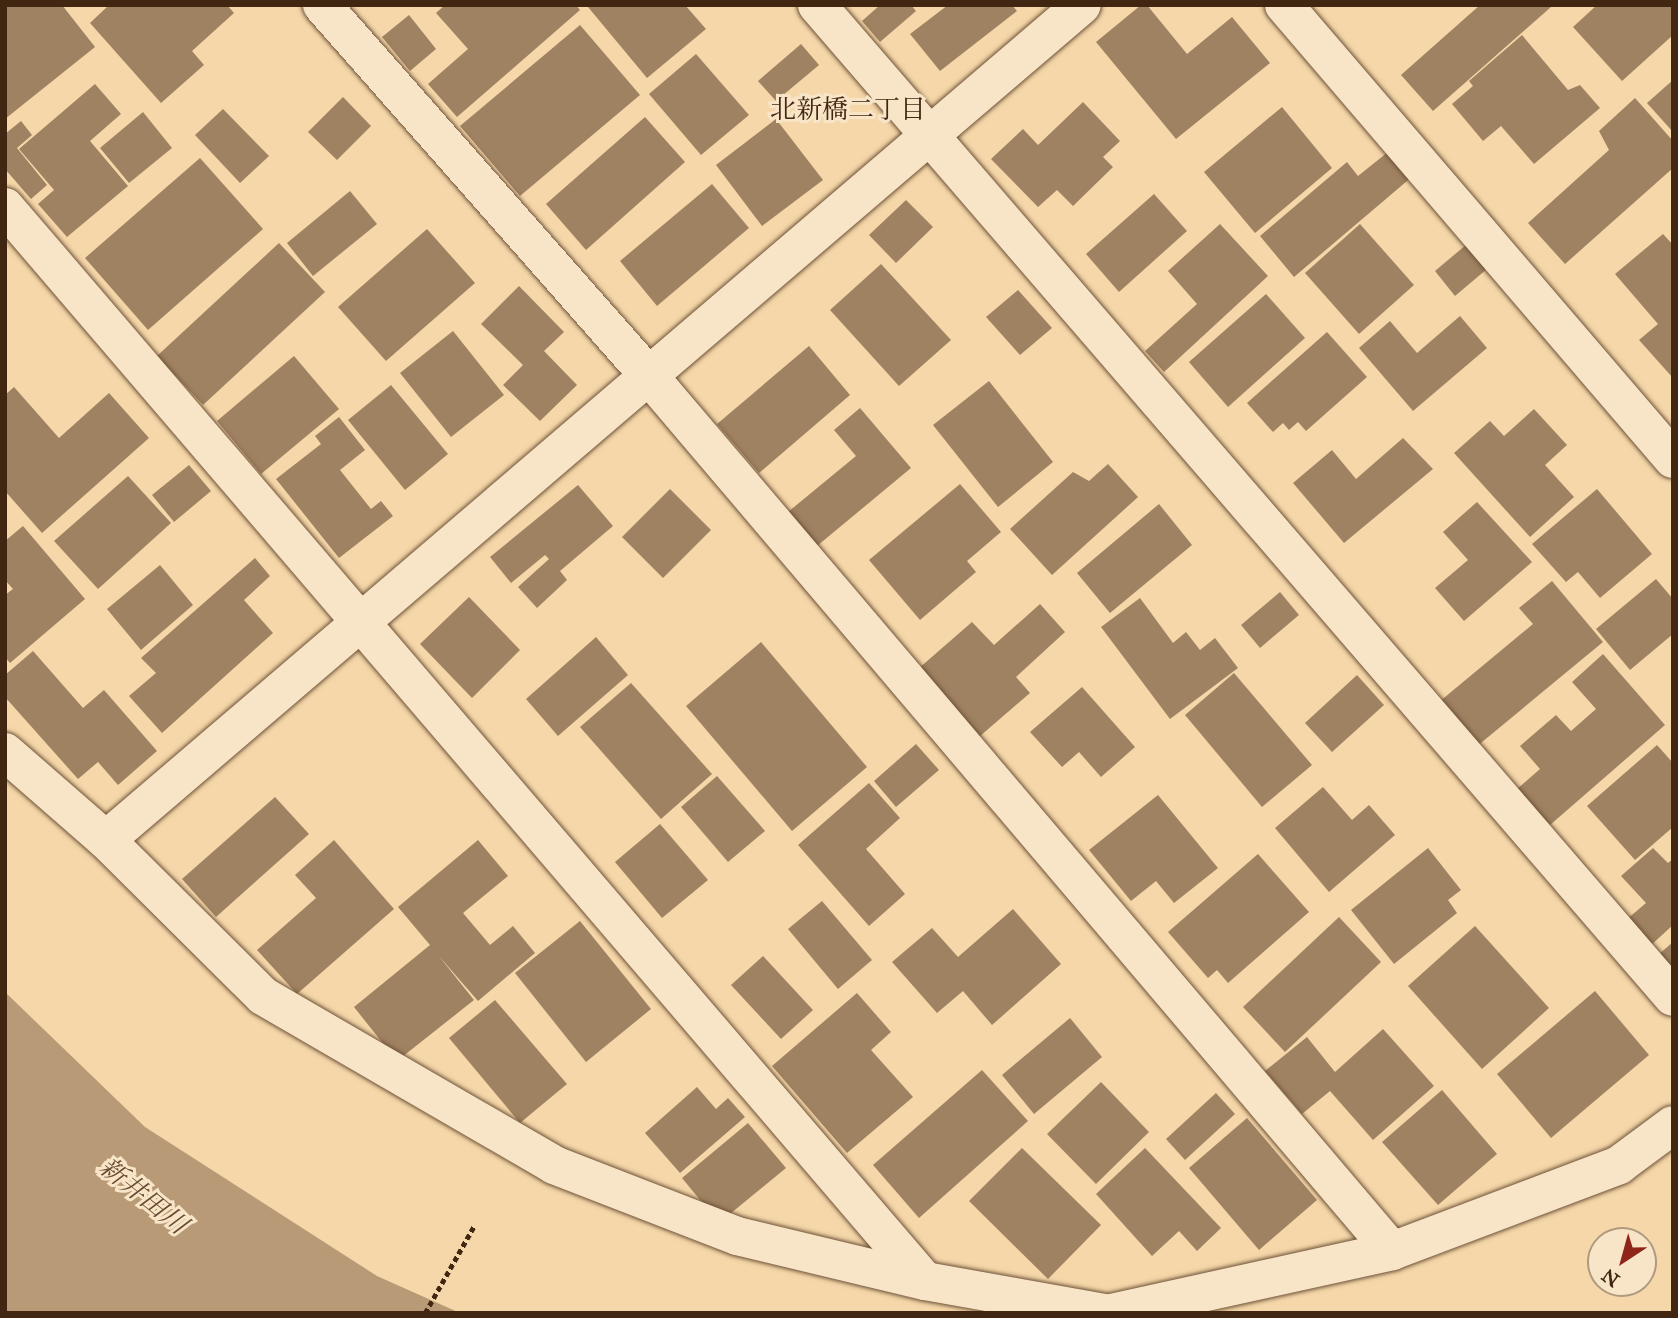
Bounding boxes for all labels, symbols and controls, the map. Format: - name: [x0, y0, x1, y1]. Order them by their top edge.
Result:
- district label: 北新橋二丁目: [770, 94, 926, 126]
- water label: 新井田川: [93, 1151, 193, 1241]
- north arrow: [1587, 1227, 1657, 1297]
- text: N: [1597, 1264, 1624, 1292]

